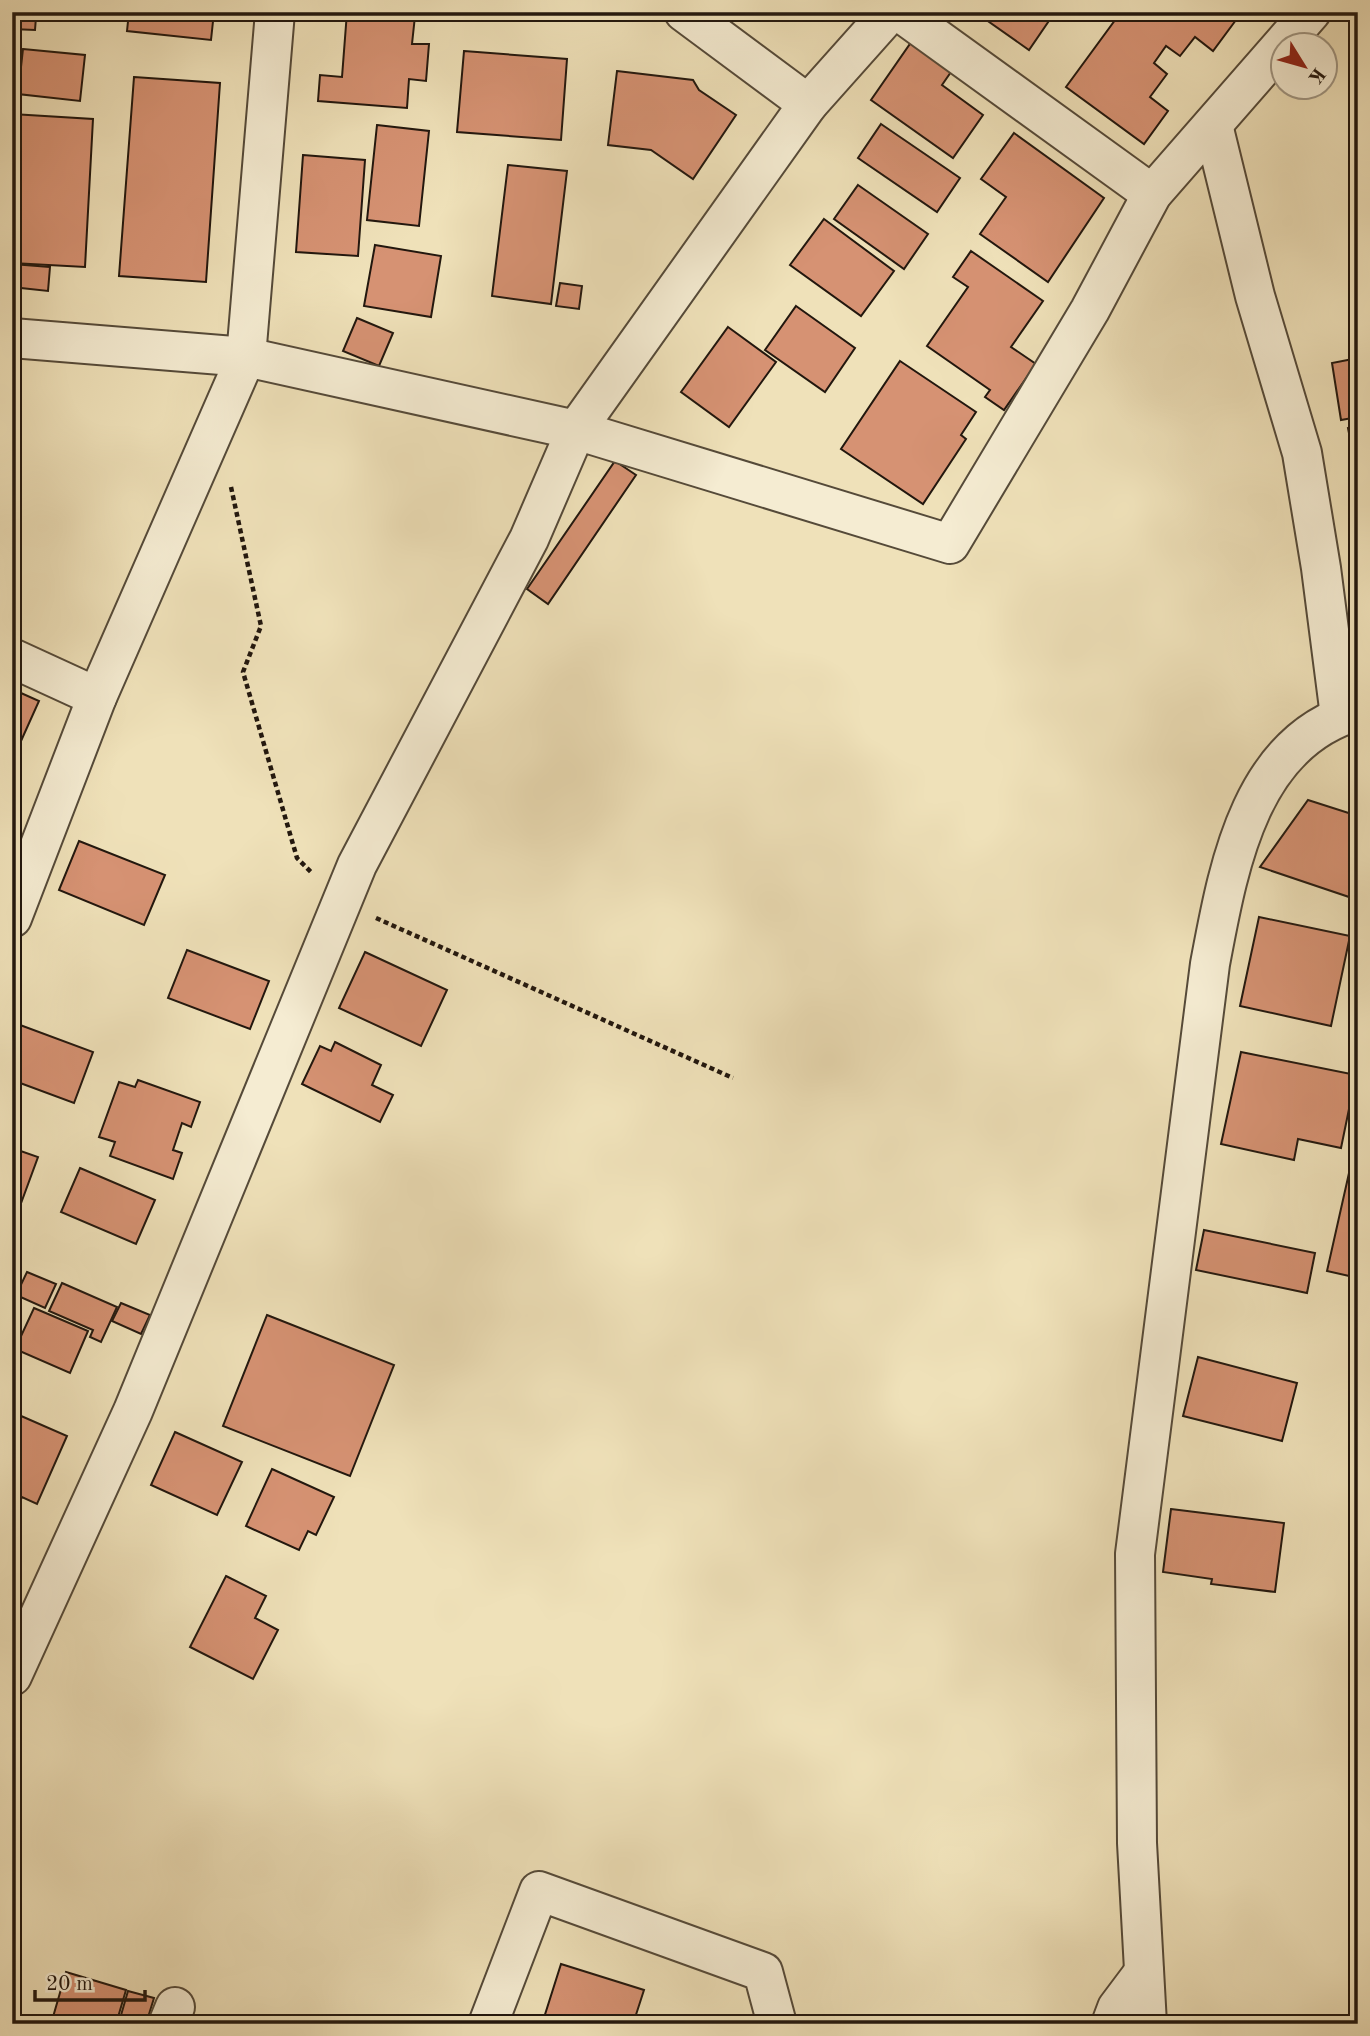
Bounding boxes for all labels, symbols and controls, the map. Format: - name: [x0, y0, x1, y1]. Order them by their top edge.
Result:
- north arrow: [1268, 32, 1338, 102]
- text: K: [1303, 63, 1328, 87]
- scale bar: [35, 1959, 145, 2003]
- text: 20 m: [46, 1974, 93, 1995]

